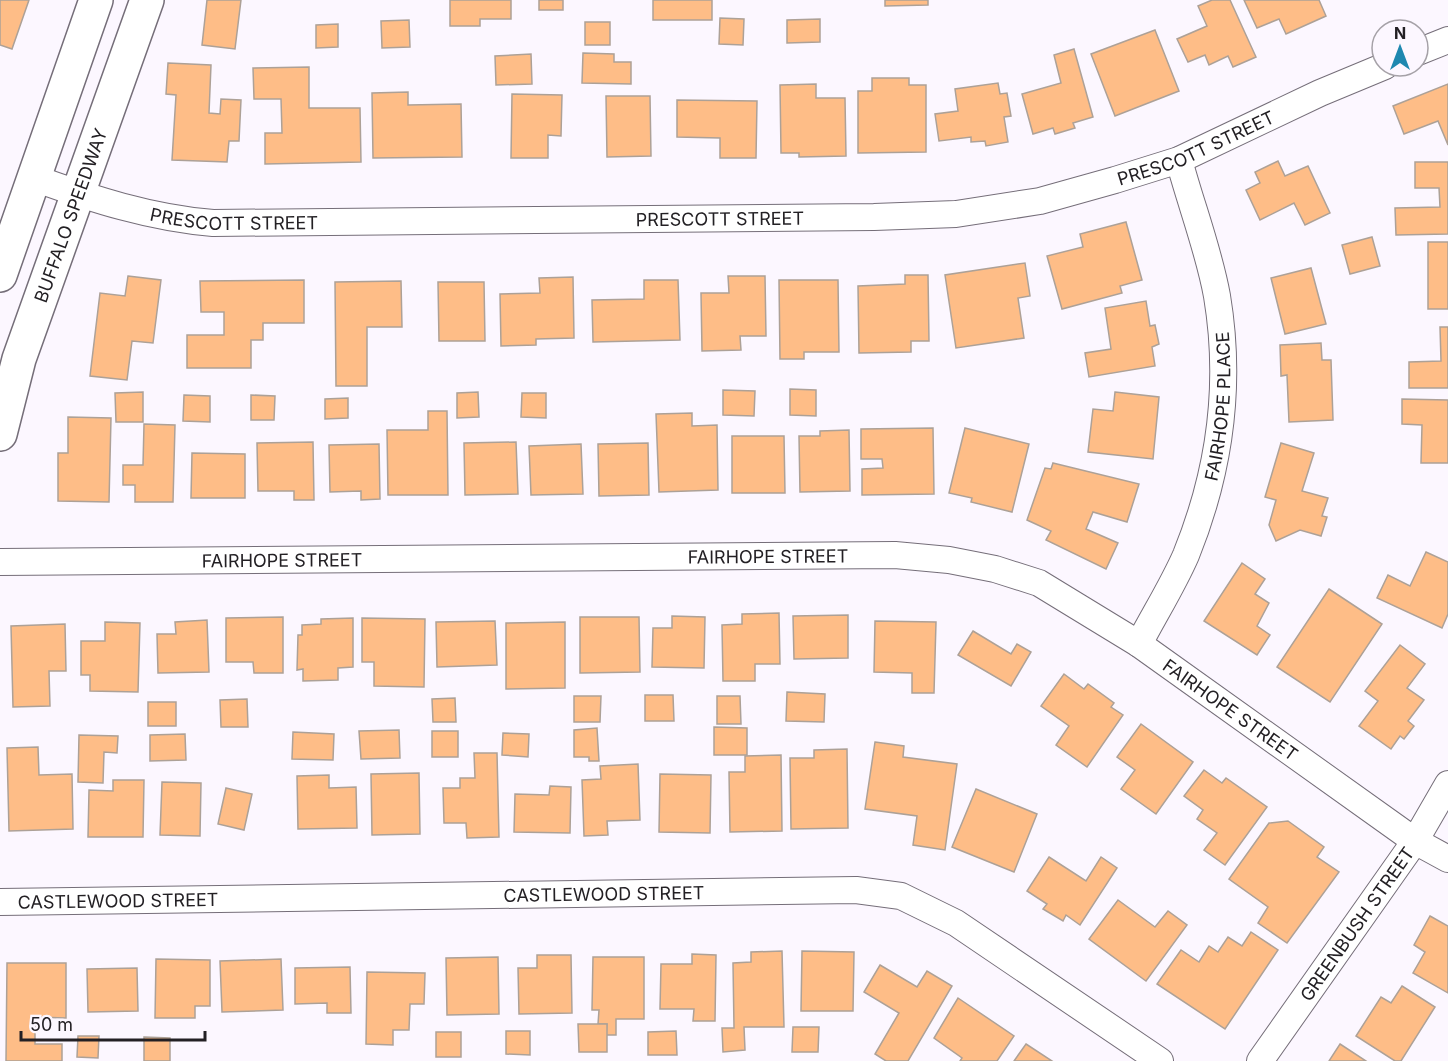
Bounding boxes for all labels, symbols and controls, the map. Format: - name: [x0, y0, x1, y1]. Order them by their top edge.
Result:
- north arrow: [1370, 18, 1430, 78]
- text: N: [1394, 23, 1406, 43]
- street label: PRESCOTT STREET: [1115, 106, 1277, 189]
- street label: BUFFALO SPEEDWAY: [30, 125, 111, 305]
- street label: PRESCOTT STREET: [148, 203, 318, 234]
- street label: PRESCOTT STREET: [636, 207, 804, 230]
- street label: FAIRHOPE PLACE: [1200, 331, 1234, 483]
- street label: FAIRHOPE STREET: [688, 545, 848, 567]
- street label: FAIRHOPE STREET: [202, 549, 362, 571]
- street label: FAIRHOPE STREET: [1159, 654, 1302, 765]
- street label: GREENBUSH STREET: [1295, 843, 1418, 1005]
- street label: CASTLEWOOD STREET: [503, 882, 704, 905]
- street label: CASTLEWOOD STREET: [17, 888, 219, 912]
- scale bar: [21, 1004, 206, 1042]
- text: 50 m: [30, 1014, 73, 1035]

